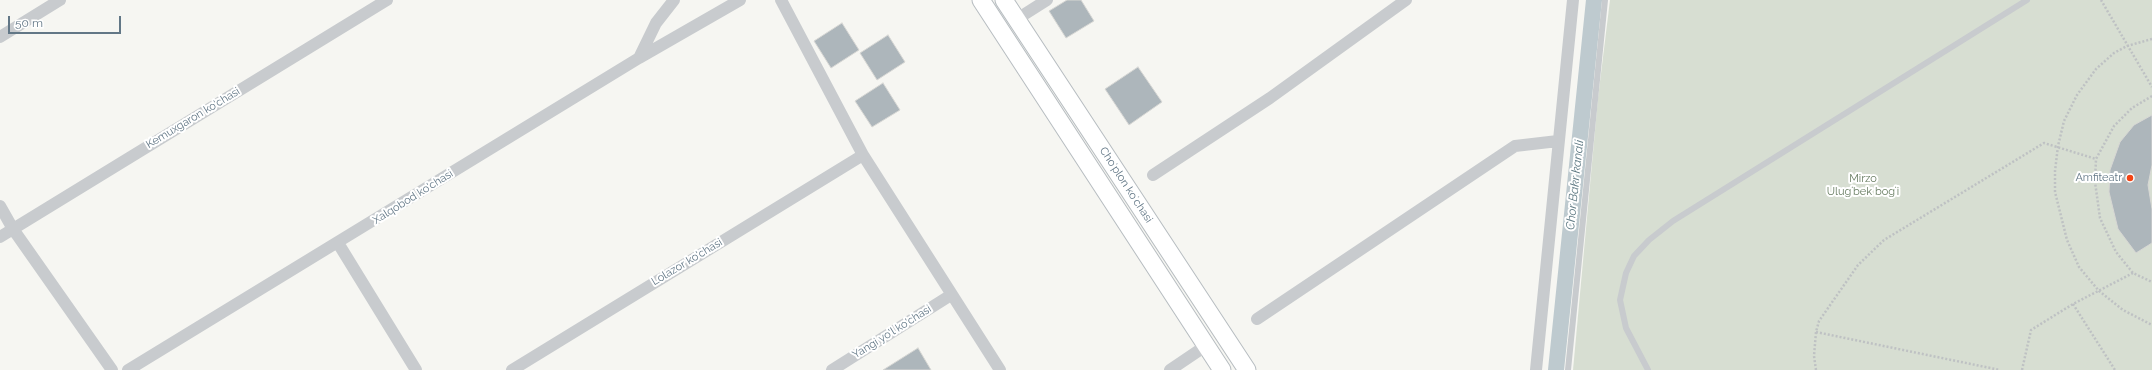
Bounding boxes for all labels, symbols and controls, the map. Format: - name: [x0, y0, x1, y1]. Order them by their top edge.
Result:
- scale bar: [10, 8, 123, 34]
- text: 50 m: [15, 16, 43, 30]
- street label: Kemuxgaron ko'chasi: [144, 85, 242, 151]
- water label: Chor Bakr kanali: [1563, 139, 1587, 231]
- street label: Choʻplon koʻchasi: [1097, 145, 1155, 225]
- street label: Xalqobod ko'chasi: [370, 167, 456, 227]
- place label: Amfiteatr: [2075, 171, 2122, 185]
- park label: Mirzo Ulugʻbek bogʻi: [1827, 172, 1899, 198]
- marker: Amfiteatr: [2125, 173, 2135, 183]
- street label: Lolazor ko'chasi: [649, 236, 725, 288]
- street label: Yangi yo'l ko'chasi: [850, 302, 934, 362]

